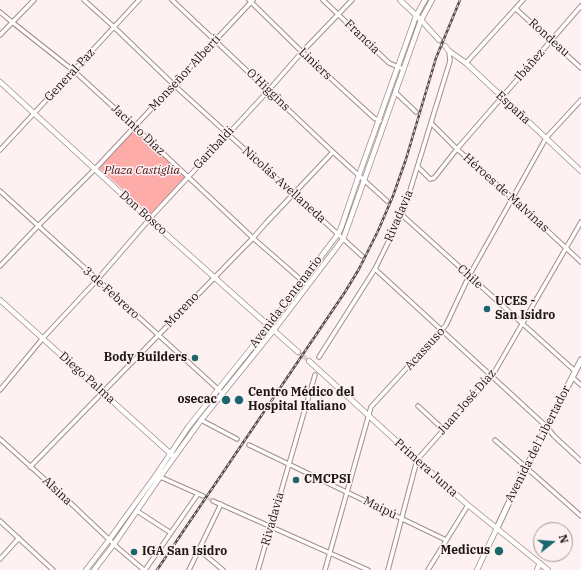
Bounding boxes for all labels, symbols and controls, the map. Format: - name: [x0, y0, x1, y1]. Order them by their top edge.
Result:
- street label: Rondeau: [526, 16, 572, 60]
- street label: Francia: [341, 17, 383, 57]
- street label: Monseñor Alberti: [146, 32, 224, 114]
- street label: General Paz: [42, 45, 98, 105]
- street label: Liniers: [295, 45, 335, 83]
- street label: Ibáñez: [512, 46, 548, 84]
- street label: O'Higgins: [243, 66, 293, 114]
- street label: España: [493, 88, 533, 128]
- street label: Jacinto Díaz: [108, 101, 168, 159]
- street label: Garibaldi: [191, 124, 237, 172]
- street label: Nicolás Avellaneda: [239, 144, 329, 226]
- street label: Héroes de Malvinas: [460, 151, 552, 235]
- park label: Plaza Castiglia: [104, 164, 180, 178]
- street label: Don Bosco: [116, 188, 170, 238]
- street label: Rivadavia: [382, 188, 416, 244]
- street label: Avenida Centenario: [247, 253, 325, 351]
- street label: Chile: [454, 262, 486, 292]
- street label: 3 de Febrero: [80, 264, 142, 322]
- street label: Moreno: [162, 289, 202, 331]
- place label: UCES - San Isidro: [495, 295, 555, 323]
- marker: UCES - San Isidro: [482, 304, 492, 314]
- street label: Acassuso: [402, 325, 448, 373]
- street label: Diego Palma: [56, 349, 118, 407]
- place label: Body Builders: [104, 351, 187, 365]
- marker: Body Builders: [190, 353, 200, 363]
- street label: Juan José Díaz: [435, 366, 499, 438]
- street label: Avenida del Libertador: [502, 383, 574, 505]
- place label: Centro Médico del Hospital Italiano: [248, 386, 354, 414]
- place label: osecac: [177, 393, 217, 407]
- marker: osecac: [220, 394, 232, 406]
- marker: Centro Médico del Hospital Italiano: [233, 394, 245, 406]
- street label: Primera Junta: [391, 436, 461, 500]
- place label: CMCPSI: [304, 473, 351, 487]
- street label: Alsina: [39, 474, 75, 508]
- marker: CMCPSI: [291, 475, 301, 485]
- street label: Rivadavia: [258, 491, 288, 547]
- street label: Maipú: [361, 494, 399, 522]
- north arrow: [533, 522, 573, 562]
- text: N: [556, 533, 571, 545]
- place label: Medicus: [441, 544, 490, 558]
- place label: IGA San Isidro: [142, 545, 227, 559]
- marker: Medicus: [493, 545, 505, 557]
- marker: IGA San Isidro: [129, 547, 139, 557]

